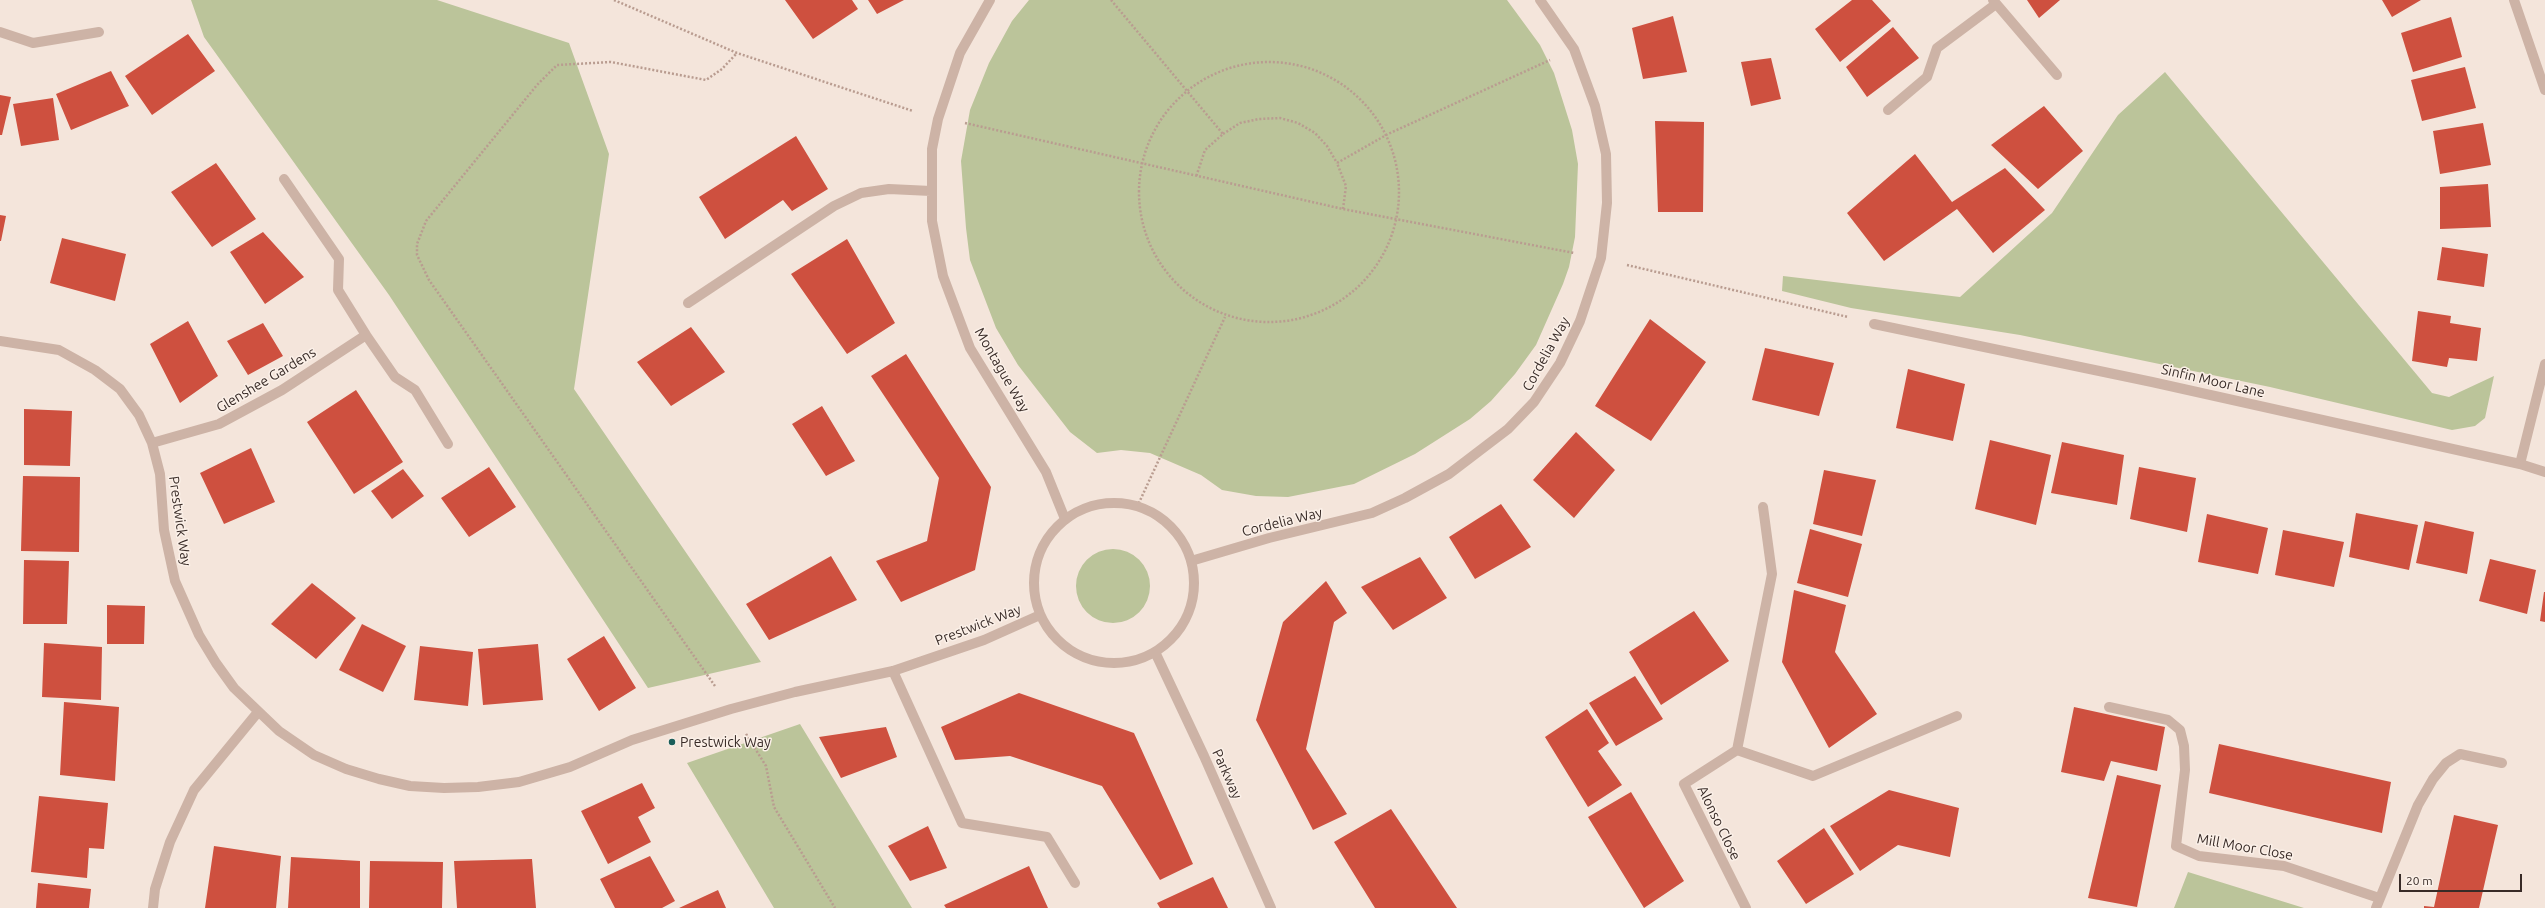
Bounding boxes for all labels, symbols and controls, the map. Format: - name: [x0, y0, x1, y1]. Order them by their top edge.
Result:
- street label: Cordelia Way: [1519, 314, 1573, 394]
- street label: Montague Way: [971, 325, 1033, 415]
- street label: Glenshee Gardens: [213, 344, 319, 416]
- street label: Sinfin Moor Lane: [2160, 361, 2266, 401]
- street label: Prestwick Way: [165, 475, 195, 567]
- street label: Cordelia Way: [1240, 504, 1324, 540]
- street label: Prestwick Way: [933, 601, 1023, 649]
- place label: Prestwick Way: [680, 734, 771, 750]
- marker: Prestwick Way: [667, 737, 677, 747]
- street label: Parkway: [1209, 747, 1245, 801]
- street label: Alonso Close: [1694, 783, 1744, 863]
- street label: Mill Moor Close: [2196, 830, 2294, 864]
- scale bar: [2401, 866, 2524, 892]
- text: 20 m: [2406, 874, 2433, 887]

